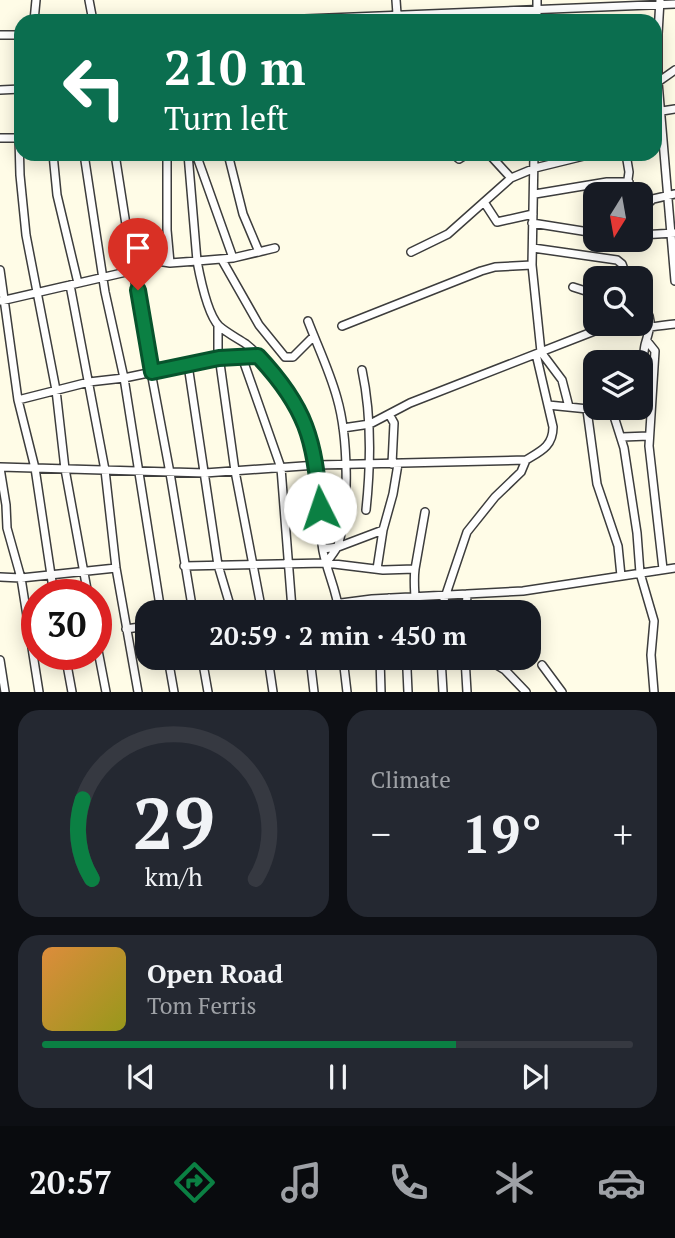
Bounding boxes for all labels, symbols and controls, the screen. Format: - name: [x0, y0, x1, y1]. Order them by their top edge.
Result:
- text: 210 m: [164, 34, 306, 99]
- icon: left: [49, 42, 140, 133]
- text: Turn left: [164, 97, 288, 139]
- north arrow: [583, 182, 653, 252]
- map controls: [583, 182, 653, 420]
- pin: [108, 218, 168, 290]
- icon: arrive: [119, 229, 157, 267]
- button: search: [583, 266, 653, 336]
- button: layers: [583, 350, 653, 420]
- position arrow: [283, 471, 357, 545]
- speed limit sign: 30: [21, 579, 112, 670]
- text: 20:59 · 2 min · 450 m: [209, 618, 467, 652]
- text: Climate: [371, 764, 451, 795]
- text: 29: [132, 774, 214, 871]
- text: 19°: [462, 799, 542, 868]
- text: −: [371, 809, 391, 859]
- text: +: [613, 809, 633, 859]
- text: km/h: [144, 860, 202, 893]
- text: Open Road: [147, 956, 283, 990]
- text: Tom Ferris: [147, 990, 257, 1021]
- icon: previous: [122, 1058, 160, 1096]
- icon: pause: [319, 1058, 357, 1096]
- icon: next: [516, 1058, 554, 1096]
- icon: directions: [170, 1158, 219, 1207]
- icon: music: [277, 1158, 326, 1207]
- icon: phone: [384, 1158, 433, 1207]
- icon: climate: [490, 1158, 539, 1207]
- icon: car: [597, 1158, 646, 1207]
- text: 20:57: [29, 1161, 112, 1203]

